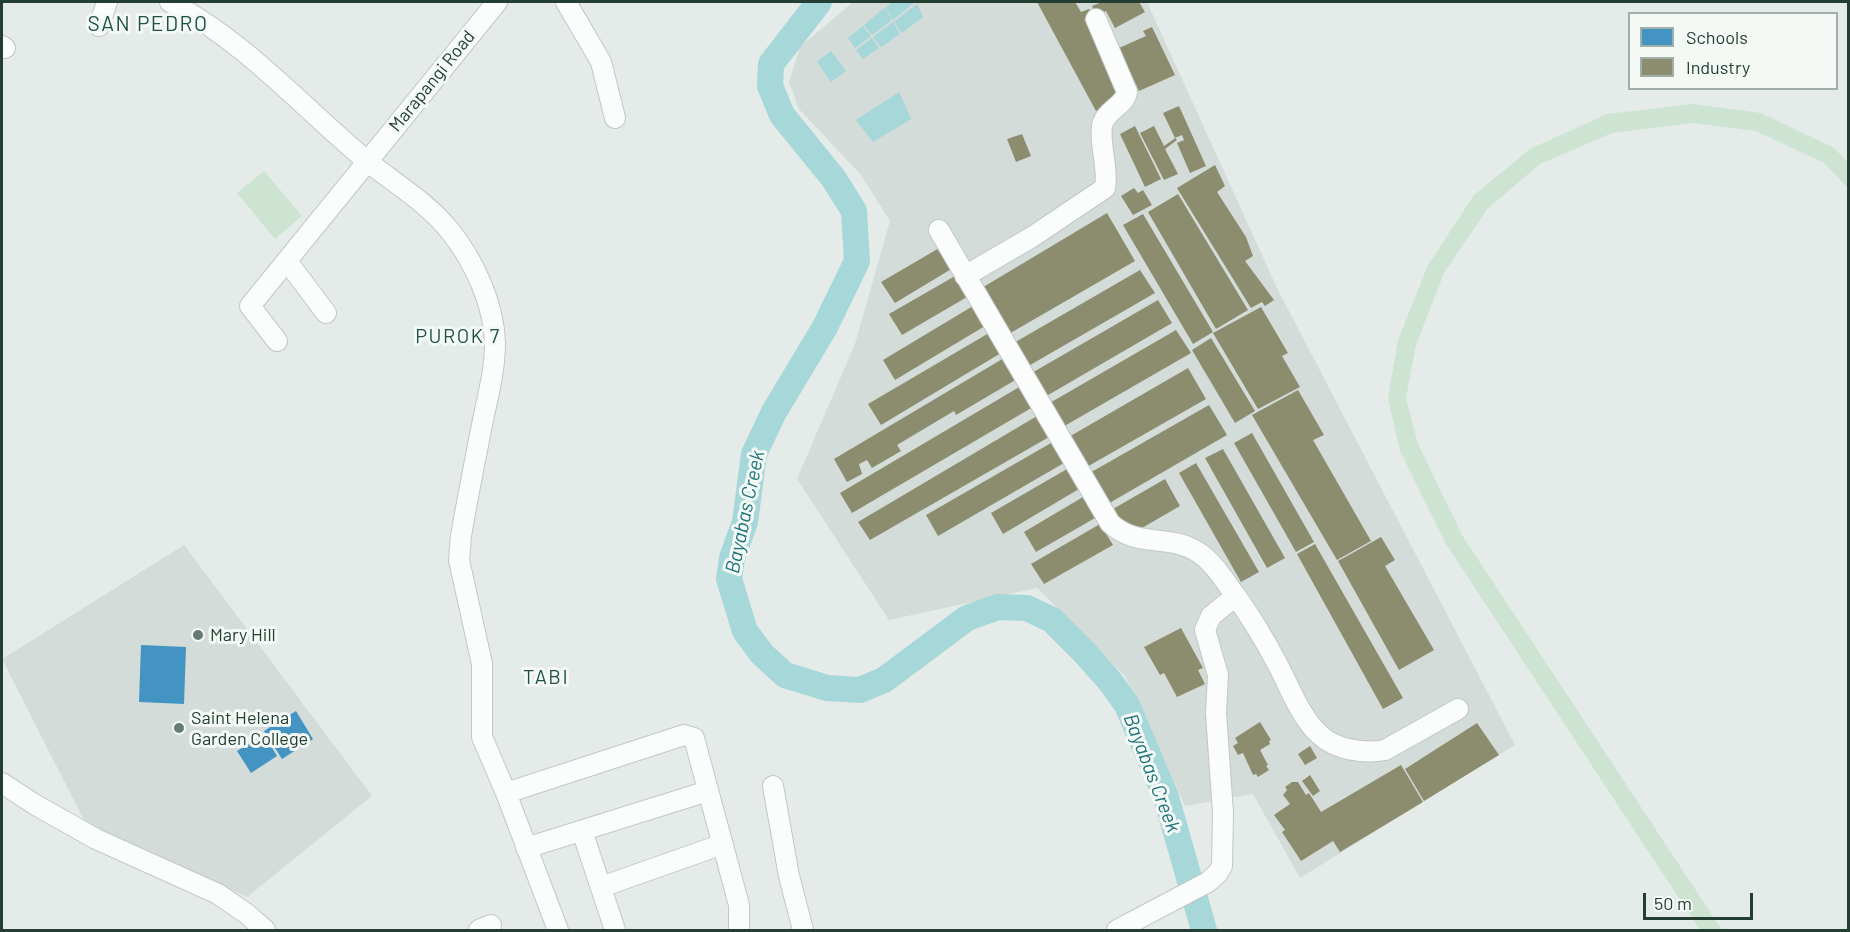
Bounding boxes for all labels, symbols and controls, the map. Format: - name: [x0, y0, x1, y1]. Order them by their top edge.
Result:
- district label: SAN PEDRO: [88, 11, 208, 37]
- legend: [1628, 12, 1838, 90]
- street label: Marapangi Road: [385, 26, 479, 136]
- text: Schools: [1686, 26, 1748, 48]
- text: Industry: [1686, 56, 1750, 78]
- district label: PUROK 7: [415, 324, 501, 348]
- water label: Bayabas Creek: [720, 448, 770, 576]
- place label: Mary Hill: [210, 624, 276, 646]
- marker: Mary Hill: [191, 628, 205, 642]
- district label: TABI: [523, 665, 569, 689]
- place label: Saint Helena Garden College: [191, 707, 308, 750]
- water label: Bayabas Creek: [1118, 710, 1186, 836]
- marker: Saint Helena Garden College: [172, 721, 186, 735]
- scale bar: [1646, 881, 1756, 919]
- text: 50 m: [1654, 892, 1692, 914]

